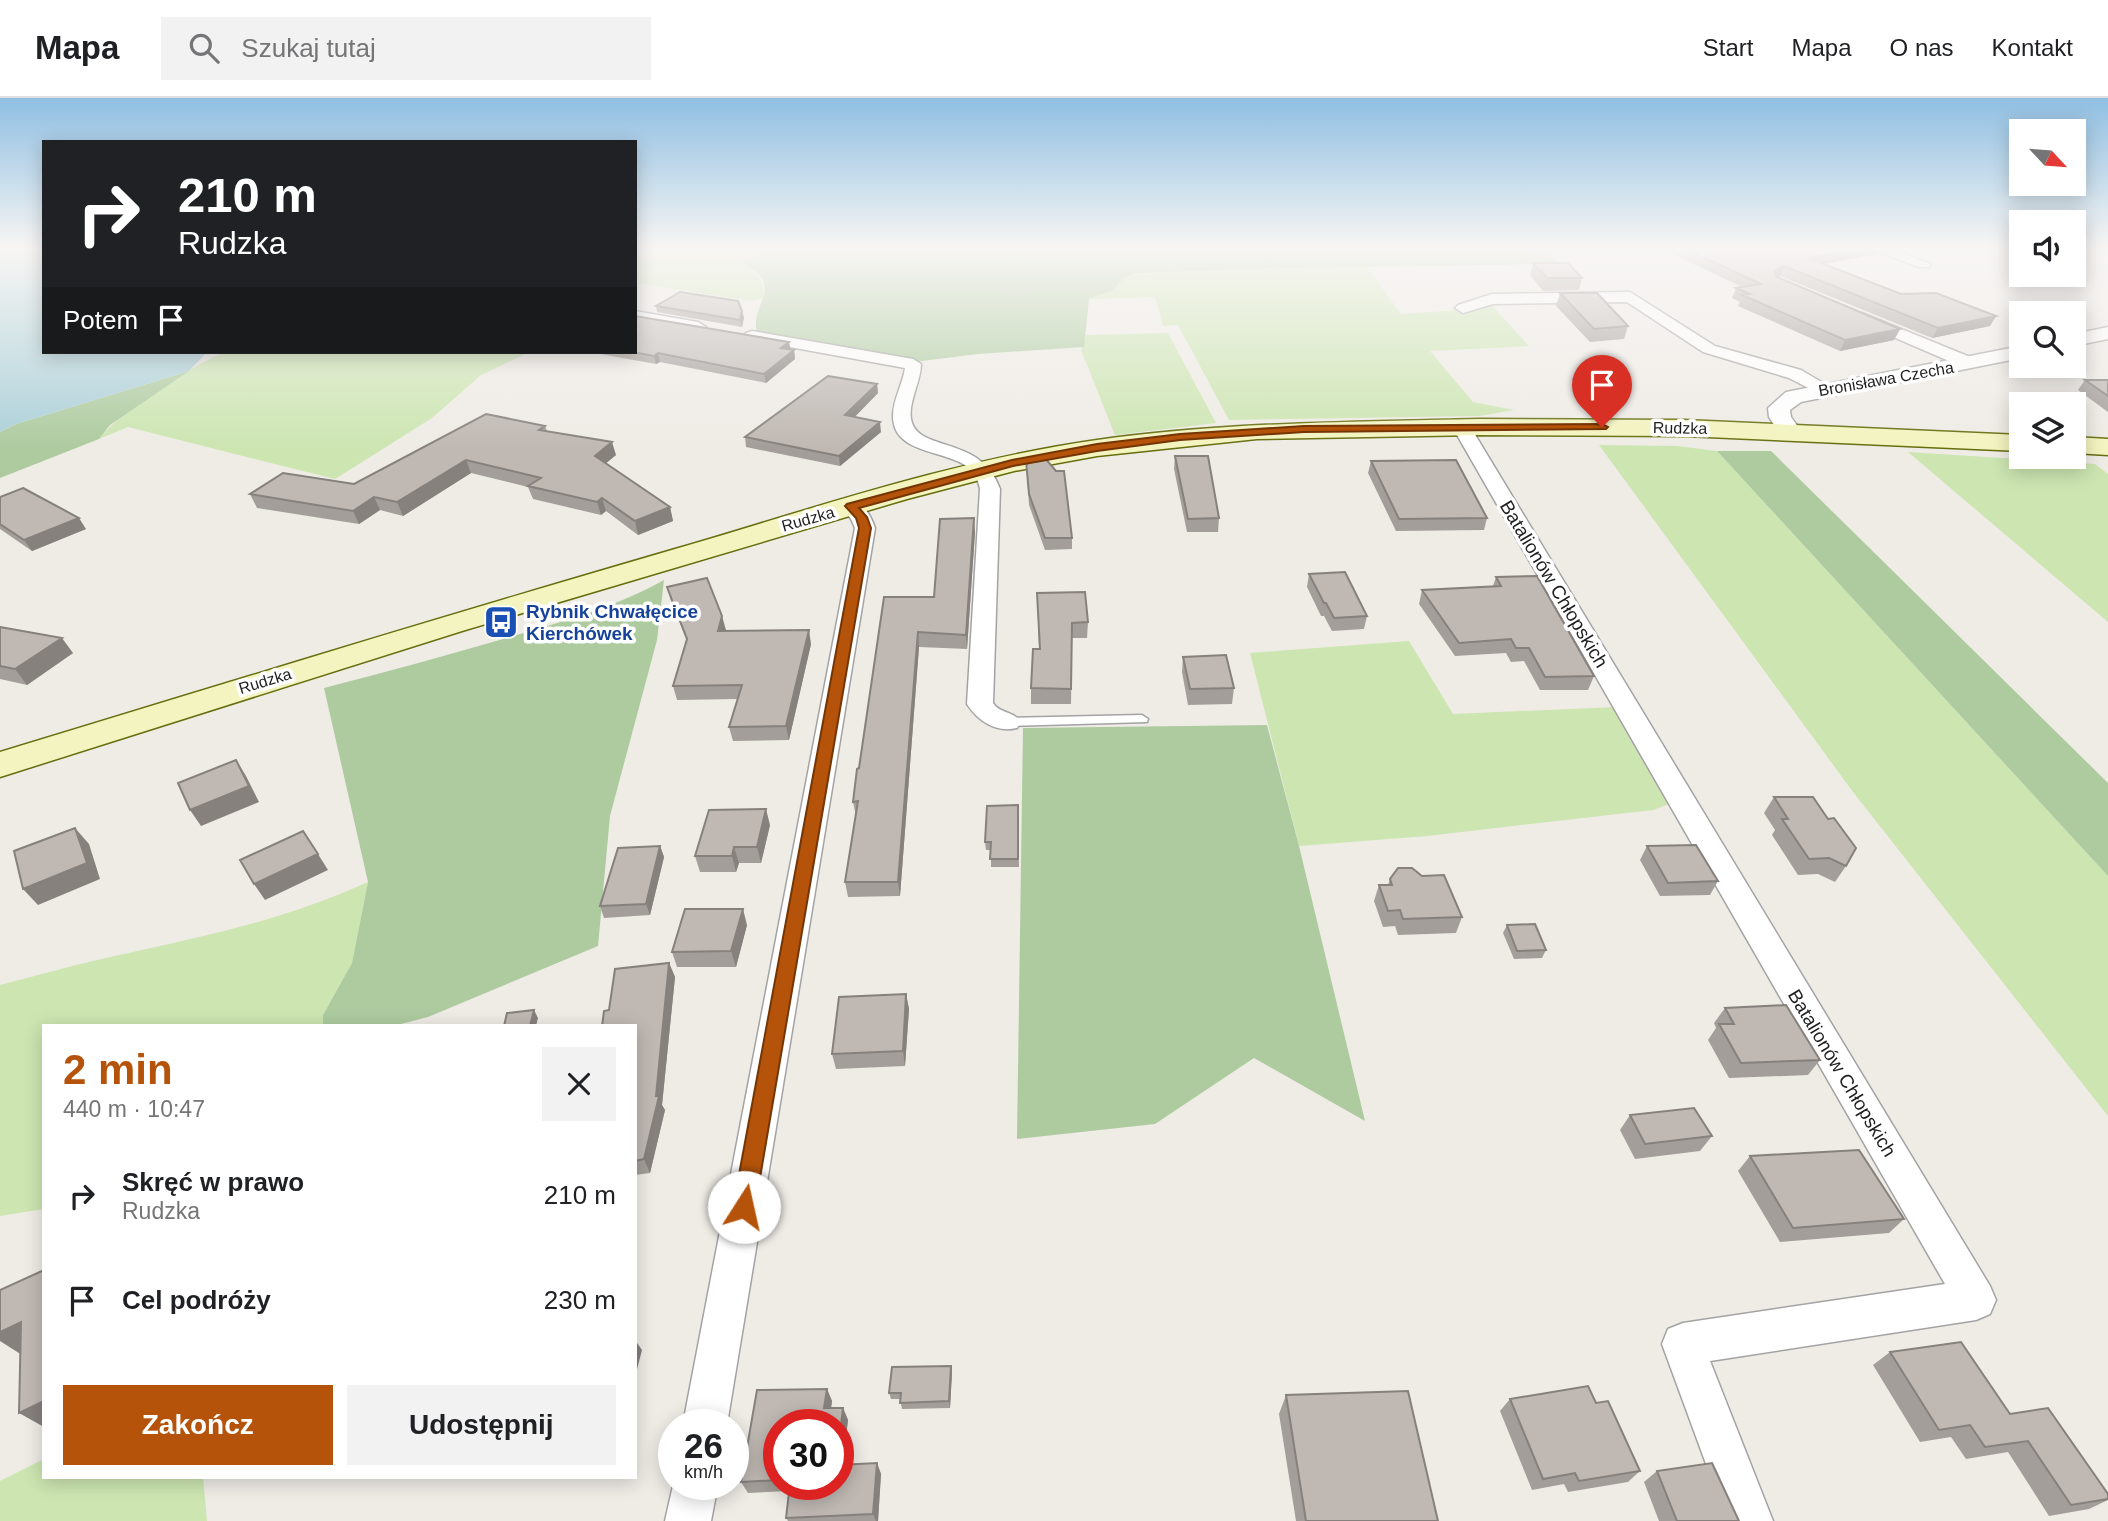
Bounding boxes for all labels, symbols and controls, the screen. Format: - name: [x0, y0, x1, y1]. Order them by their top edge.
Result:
- search box: [161, 17, 651, 80]
- text: Mapa: [35, 29, 119, 66]
- icon: search: [185, 29, 223, 67]
- text: Szukaj tutaj: [241, 33, 376, 63]
- text: Start: [1703, 34, 1754, 61]
- text: Mapa: [1792, 34, 1852, 61]
- text: O nas: [1890, 34, 1954, 61]
- text: Kontakt: [1992, 34, 2073, 61]
- north arrow: [2009, 119, 2086, 196]
- map controls: [2009, 119, 2086, 469]
- icon: right: [63, 168, 154, 259]
- text: 210 m: [178, 168, 317, 222]
- button: sound: [2009, 210, 2086, 287]
- text: Rudzka: [178, 225, 287, 261]
- icon: arrive: [152, 301, 190, 339]
- button: search: [2009, 301, 2086, 378]
- text: Potem: [63, 305, 138, 335]
- pin: [1572, 355, 1632, 427]
- street label: Bronisława Czecha: [1817, 359, 1955, 399]
- icon: arrive: [1583, 366, 1621, 404]
- button: layers: [2009, 392, 2086, 469]
- street label: Rudzka: [1653, 419, 1707, 437]
- street label: Batalionów Chłopskich: [1496, 497, 1612, 671]
- street label: Rudzka: [780, 503, 837, 535]
- place label: Rybnik Chwałęcice Kierchówek: [526, 601, 698, 644]
- bus stop icon: Rybnik Chwałęcice Kierchówek: [482, 603, 520, 641]
- street label: Rudzka: [237, 665, 294, 697]
- street label: Batalionów Chłopskich: [1784, 986, 1900, 1160]
- text: 2 min: [63, 1046, 173, 1093]
- button: close: [542, 1047, 616, 1121]
- text: 440 m · 10:47: [63, 1096, 205, 1122]
- text: Skręć w prawo: [122, 1167, 304, 1197]
- position arrow: [707, 1170, 781, 1244]
- icon: right: [63, 1177, 101, 1215]
- text: 210 m: [544, 1180, 616, 1210]
- text: Rudzka: [122, 1198, 200, 1224]
- icon: arrive: [63, 1282, 101, 1320]
- text: Cel podróży: [122, 1285, 271, 1315]
- text: 230 m: [544, 1285, 616, 1315]
- button: Zakończ: [63, 1385, 333, 1465]
- button: Udostępnij: [347, 1385, 616, 1465]
- speed limit sign: 30: [763, 1409, 854, 1500]
- text: 26: [684, 1426, 723, 1465]
- text: km/h: [684, 1462, 723, 1482]

